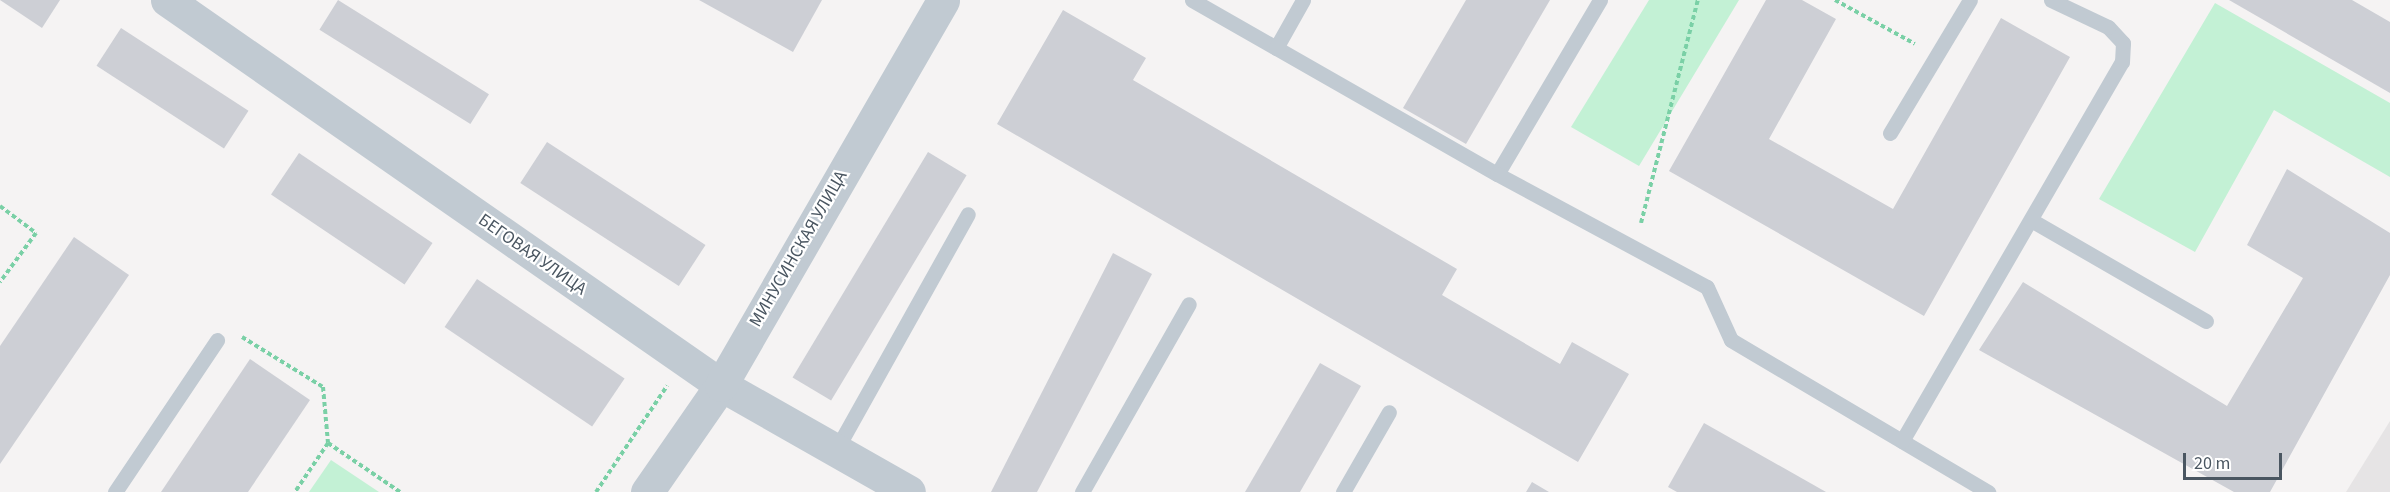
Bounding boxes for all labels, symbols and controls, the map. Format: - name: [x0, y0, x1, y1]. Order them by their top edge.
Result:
- street label: МИНУСИНСКАЯ УЛИЦА: [745, 167, 853, 331]
- street label: БЕГОВАЯ УЛИЦА: [474, 210, 590, 300]
- scale bar: [2186, 441, 2285, 479]
- text: 20 m: [2194, 451, 2230, 476]

